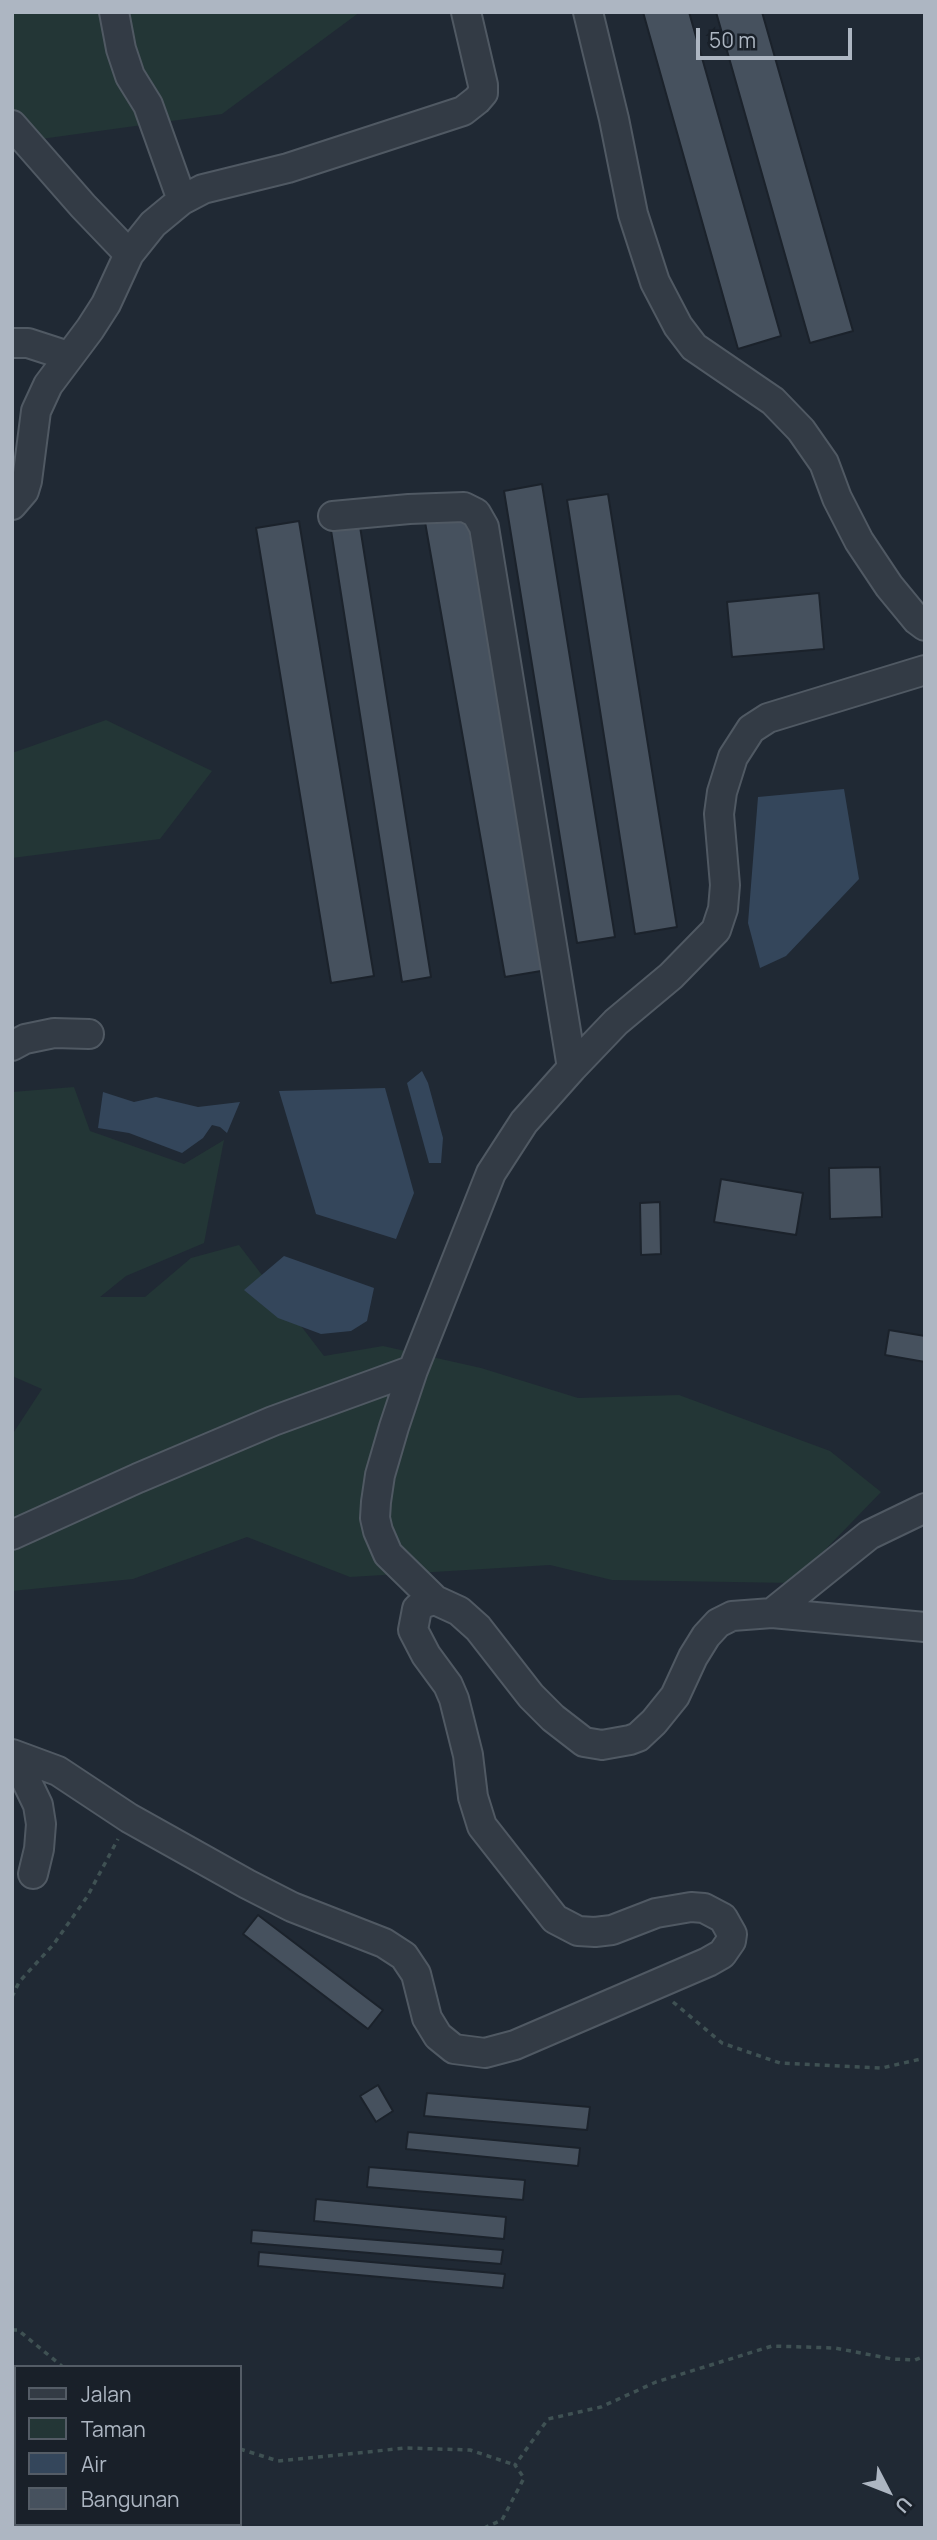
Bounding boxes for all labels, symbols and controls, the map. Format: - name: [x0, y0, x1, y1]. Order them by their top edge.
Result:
- scale bar: [699, 14, 855, 58]
- text: 50 m: [709, 26, 756, 54]
- legend: [14, 2365, 242, 2526]
- text: Jalan: [81, 2380, 131, 2408]
- text: Taman: [81, 2415, 146, 2443]
- text: Air: [81, 2450, 107, 2478]
- north arrow: [853, 2456, 923, 2526]
- text: Bangunan: [81, 2485, 180, 2513]
- text: U: [889, 2491, 918, 2519]

